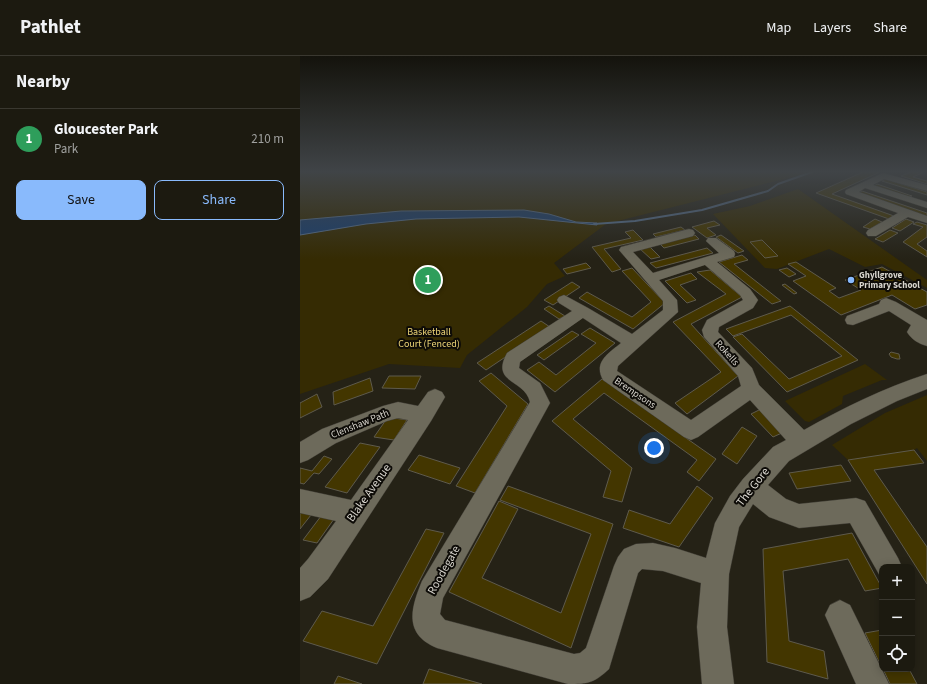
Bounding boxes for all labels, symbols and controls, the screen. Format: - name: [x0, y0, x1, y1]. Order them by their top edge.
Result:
- text: Pathlet: [20, 14, 81, 41]
- text: Map: [766, 18, 791, 38]
- text: Layers: [813, 18, 851, 38]
- text: Share: [873, 18, 907, 38]
- text: Nearby: [16, 70, 70, 94]
- text: Gloucester Park: [54, 119, 158, 140]
- text: 1: [26, 130, 32, 148]
- text: 210 m: [251, 130, 284, 148]
- text: Park: [54, 140, 78, 158]
- button: Save: [16, 180, 146, 220]
- button: Share: [154, 180, 284, 220]
- pin: 1: [415, 265, 441, 295]
- place label: Ghyllgrove Primary School: [859, 269, 920, 292]
- marker: Ghyllgrove Primary School: [846, 275, 856, 285]
- park label: Basketball Court (Fenced): [398, 325, 460, 351]
- street label: Rokells: [712, 337, 742, 369]
- street label: Brempsons: [611, 374, 659, 412]
- street label: Clenshaw Path: [329, 406, 391, 442]
- your location: [644, 438, 664, 458]
- street label: Blake Avenue: [343, 461, 395, 525]
- street label: The Gore: [732, 464, 774, 510]
- street label: Roodegate: [424, 542, 464, 598]
- map controls: [879, 564, 915, 672]
- button: +: [879, 564, 915, 600]
- button: −: [879, 600, 915, 636]
- button: locate: [879, 636, 915, 672]

